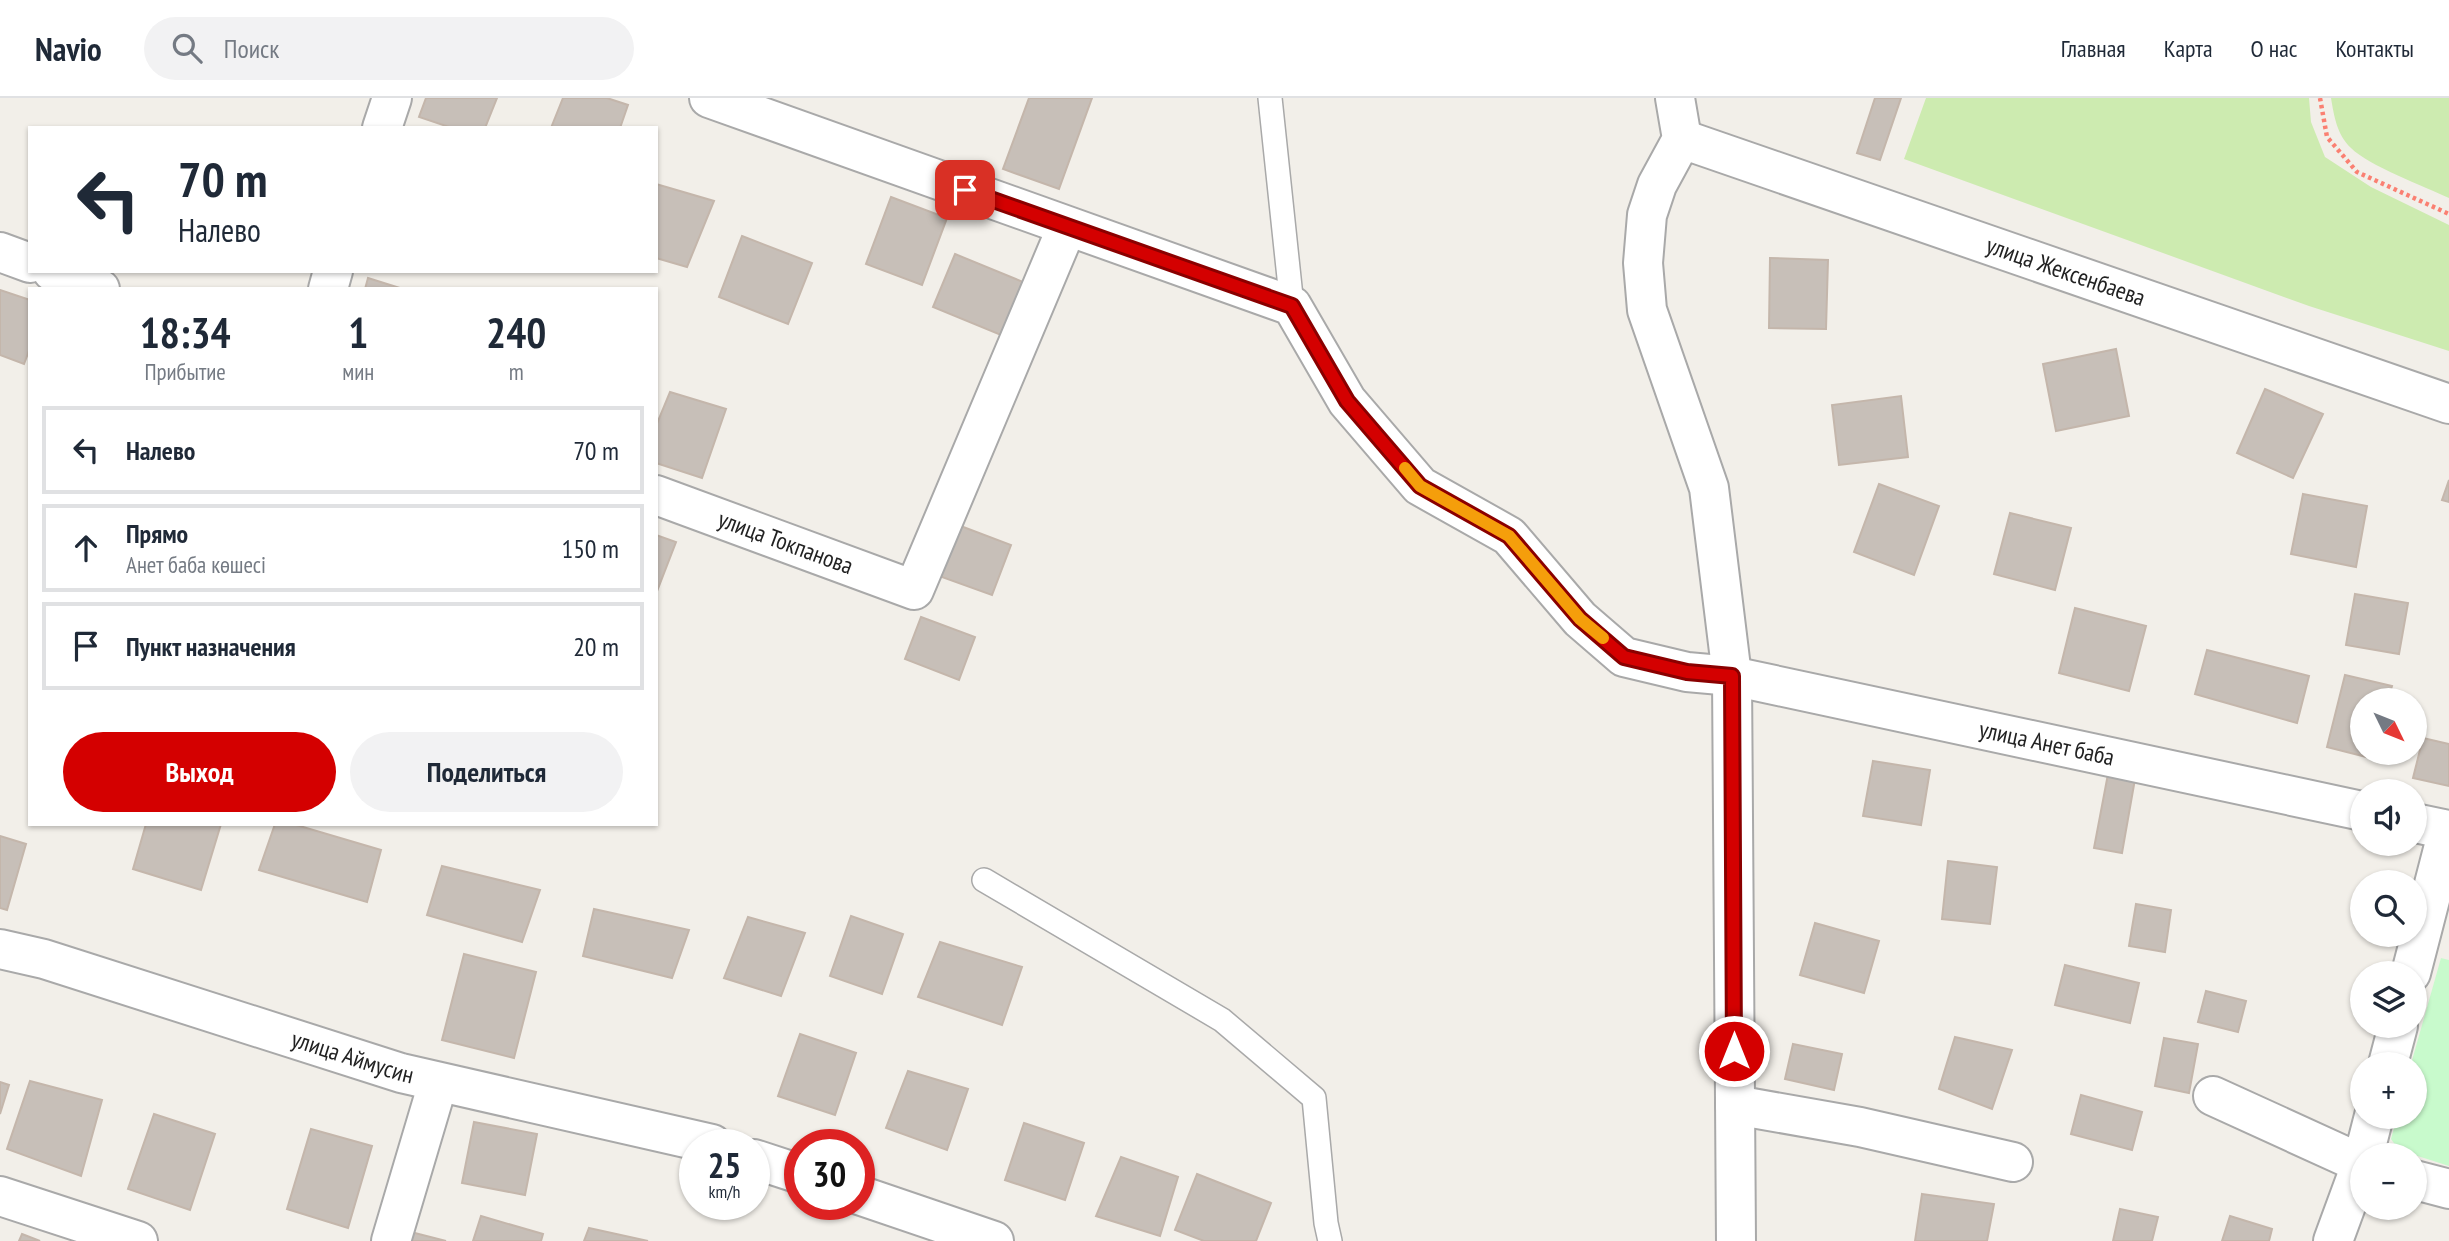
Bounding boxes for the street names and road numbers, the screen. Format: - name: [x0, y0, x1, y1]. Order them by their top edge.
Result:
- street label: улица Жексенбаева: [1982, 229, 2149, 313]
- street label: улица Токпанова: [714, 503, 858, 581]
- street label: улица Анет баба: [1976, 713, 2117, 773]
- street label: улица Аймусин: [288, 1023, 417, 1090]

